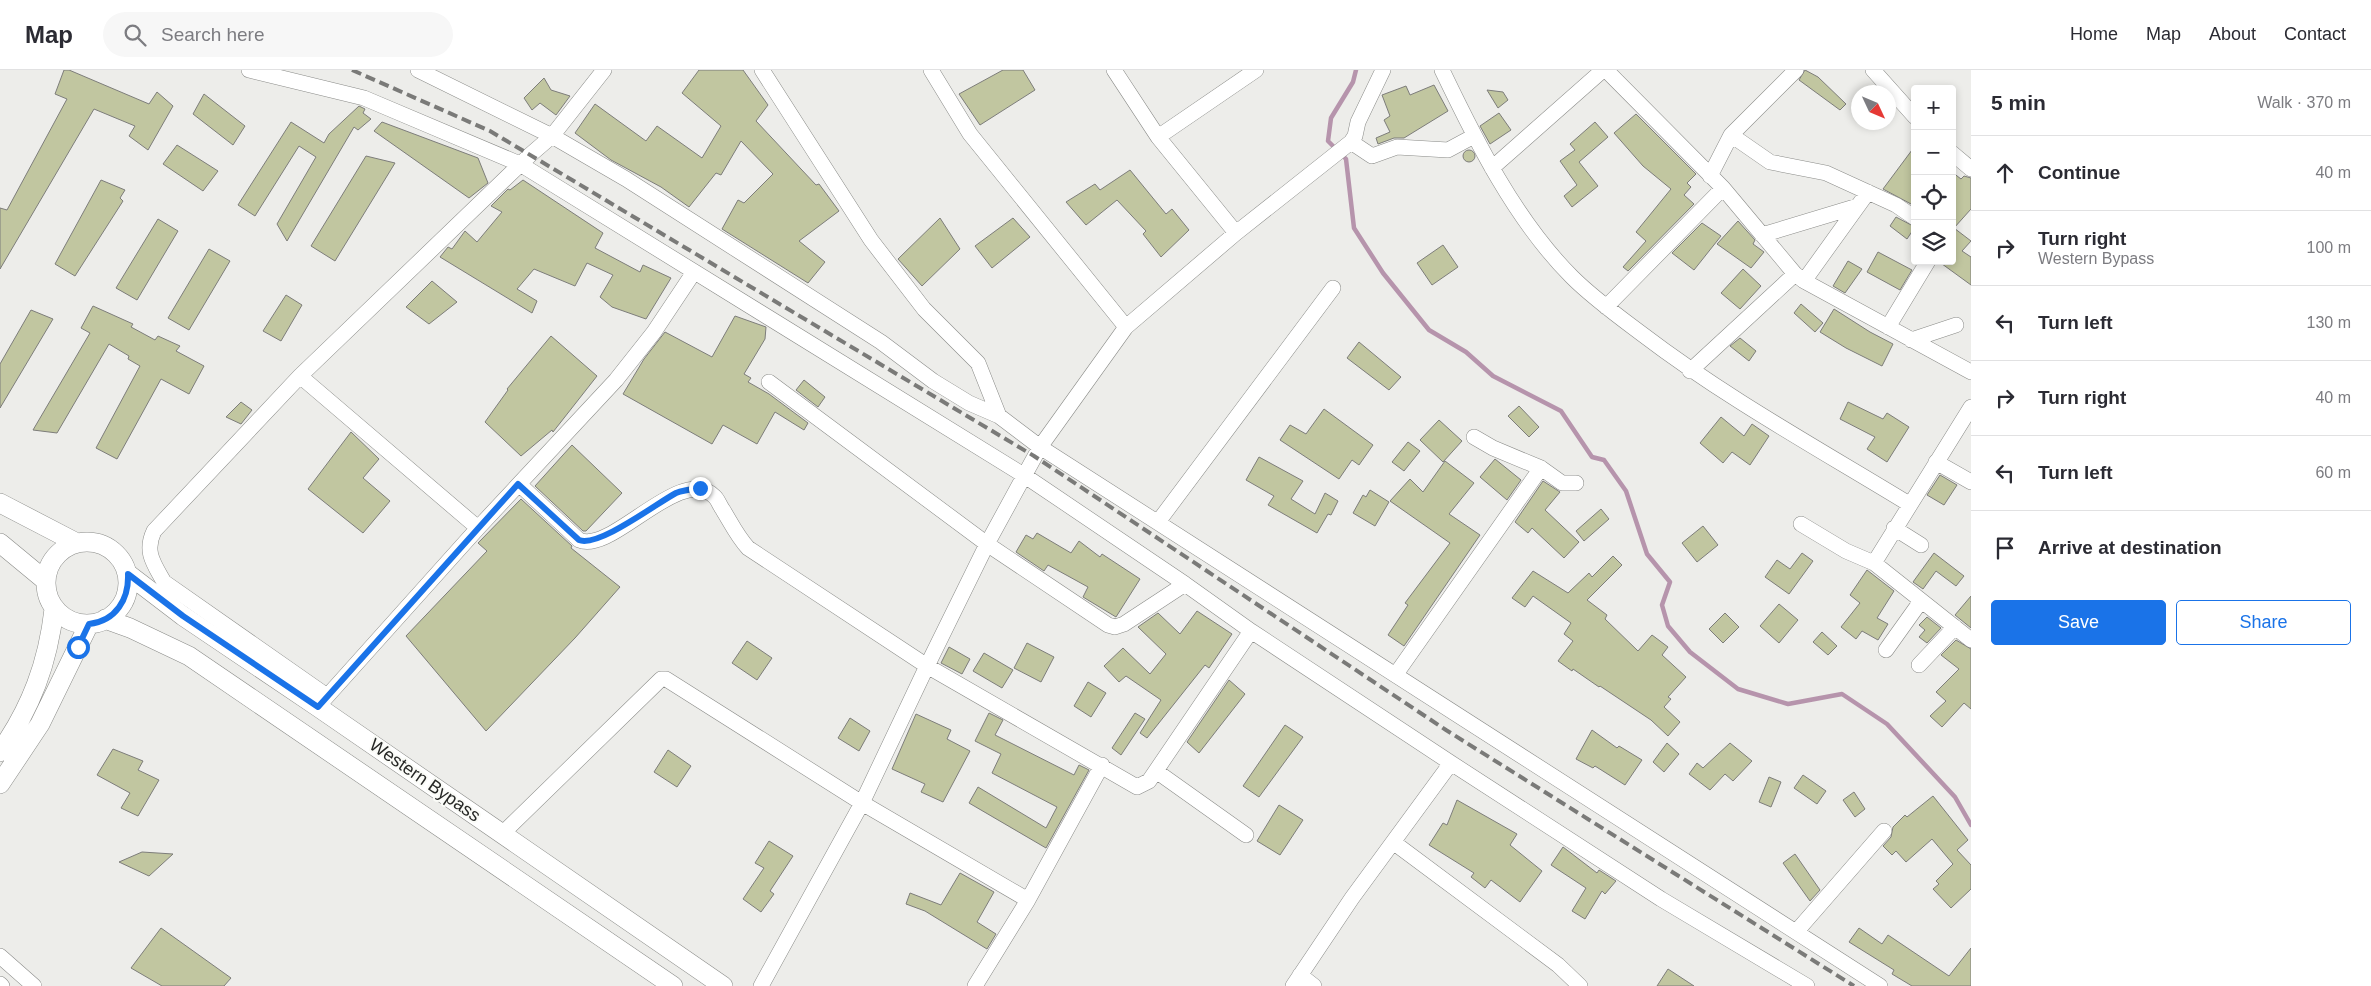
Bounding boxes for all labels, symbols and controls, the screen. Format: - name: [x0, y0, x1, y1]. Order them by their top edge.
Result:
- search box: [103, 12, 453, 57]
- text: Map: [25, 21, 73, 48]
- icon: search: [121, 21, 149, 49]
- text: Search here: [161, 24, 265, 45]
- text: Home: [2070, 24, 2118, 44]
- text: Map: [2146, 24, 2181, 44]
- text: About: [2209, 24, 2256, 44]
- text: Contact: [2284, 24, 2346, 44]
- north arrow: [1851, 85, 1896, 130]
- map controls: [1911, 85, 1956, 265]
- button: +: [1911, 85, 1956, 130]
- text: 5 min: [1991, 91, 2046, 114]
- text: Walk · 370 m: [2257, 94, 2351, 111]
- button: −: [1911, 130, 1956, 175]
- icon: ahead: [1991, 159, 2019, 187]
- text: Continue: [2038, 162, 2120, 183]
- text: 40 m: [2315, 164, 2351, 181]
- button: locate: [1911, 175, 1956, 220]
- button: layers: [1911, 220, 1956, 265]
- text: Turn right: [2038, 228, 2126, 249]
- icon: right: [1991, 234, 2019, 262]
- text: 100 m: [2307, 239, 2351, 256]
- text: Western Bypass: [2038, 250, 2154, 267]
- icon: left: [1991, 309, 2019, 337]
- text: Turn left: [2038, 312, 2113, 333]
- text: 130 m: [2307, 314, 2351, 331]
- icon: right: [1991, 384, 2019, 412]
- text: Turn right: [2038, 387, 2126, 408]
- text: 40 m: [2315, 389, 2351, 406]
- icon: left: [1991, 459, 2019, 487]
- text: Turn left: [2038, 462, 2113, 483]
- text: 60 m: [2315, 464, 2351, 481]
- route end: [689, 477, 712, 500]
- icon: arrive: [1991, 534, 2019, 562]
- text: Arrive at destination: [2038, 537, 2222, 558]
- button: Save: [1991, 600, 2166, 645]
- button: Share: [2176, 600, 2351, 645]
- route start: [67, 636, 90, 659]
- street label: Western Bypass: [366, 734, 484, 826]

